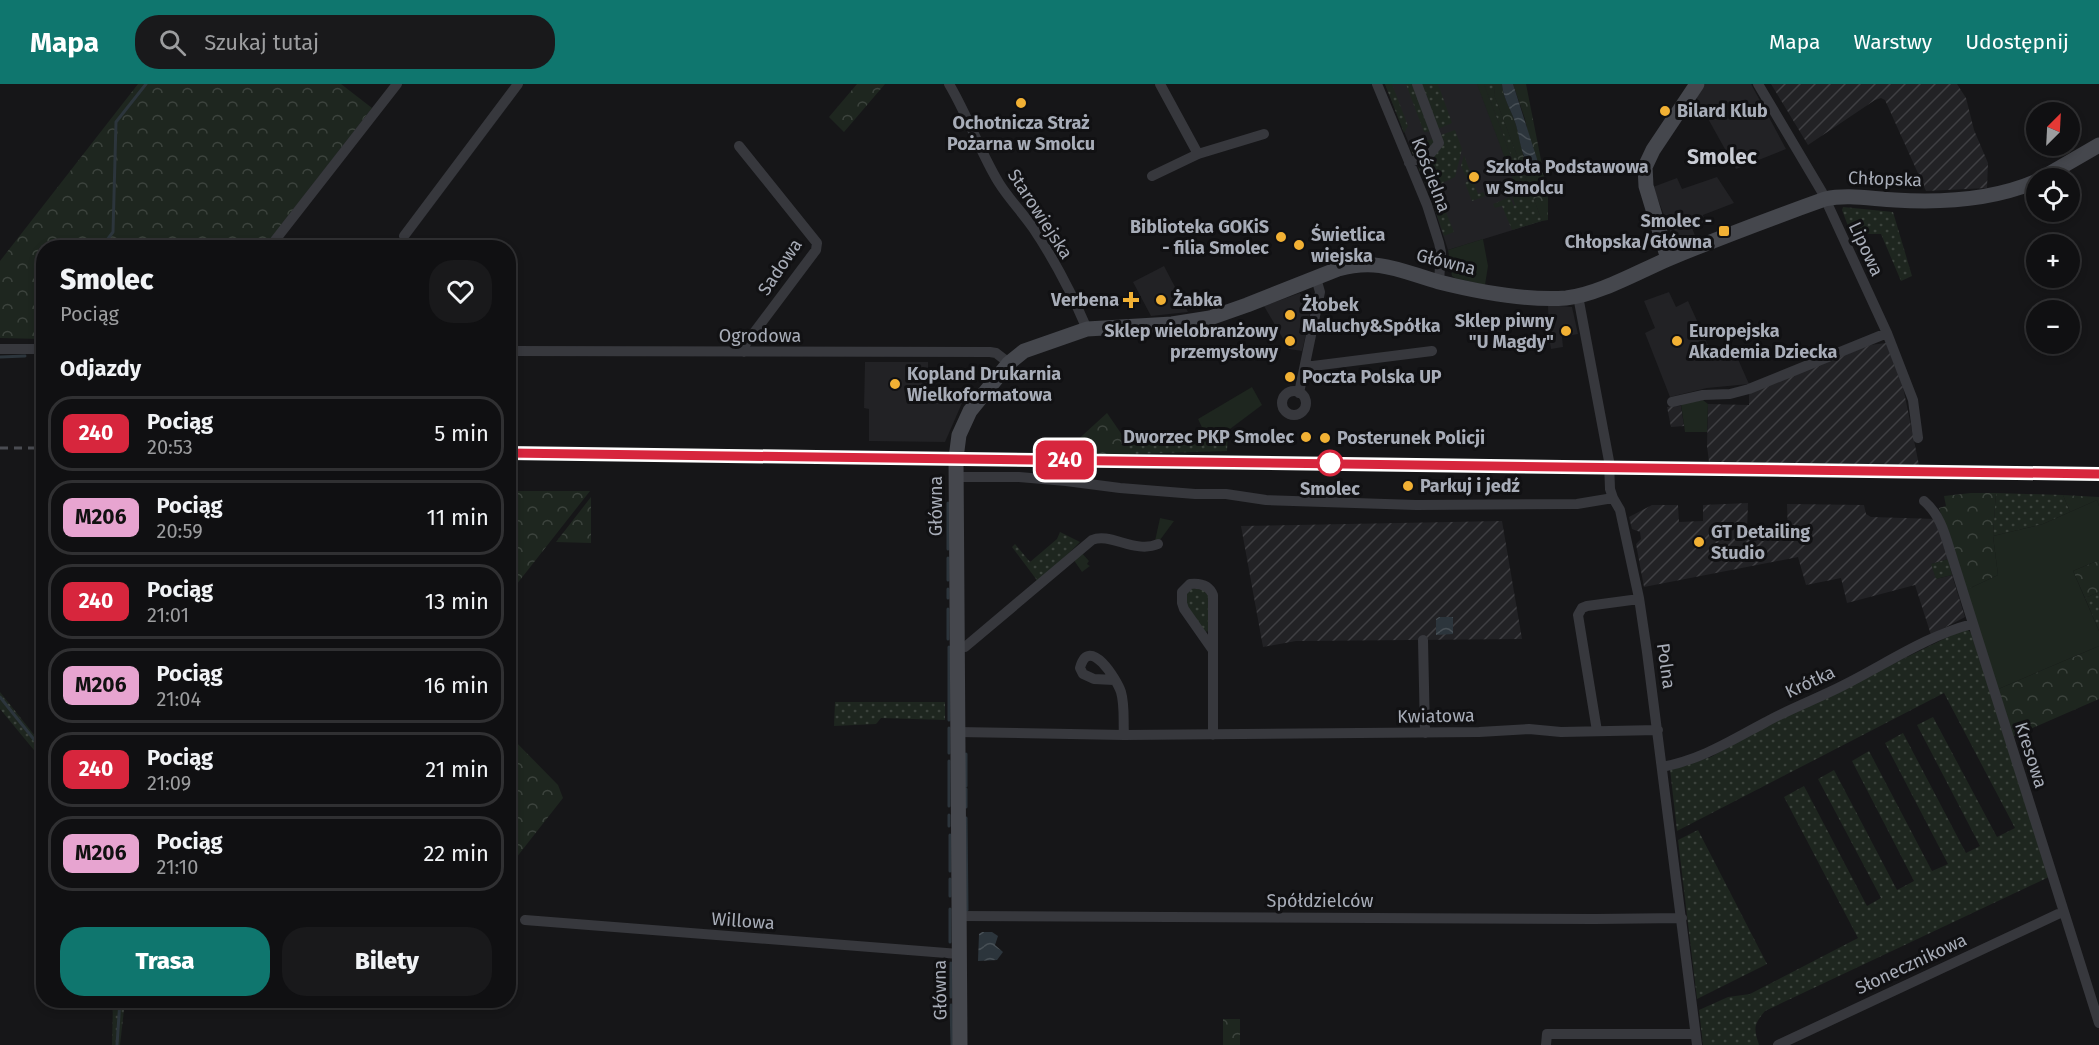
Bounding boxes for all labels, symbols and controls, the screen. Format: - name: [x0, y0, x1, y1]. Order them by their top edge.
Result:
- search box: [135, 15, 555, 69]
- text: Mapa: [30, 26, 99, 59]
- icon: search: [156, 26, 189, 59]
- text: Szukaj tutaj: [204, 29, 319, 56]
- text: Mapa: [1769, 29, 1820, 55]
- text: Warstwy: [1853, 29, 1932, 55]
- text: Udostępnij: [1965, 29, 2069, 55]
- marker: Ochotnicza Straż Pożarna w Smolcu: [1014, 96, 1028, 110]
- place label: Bilard Klub: [1677, 100, 1768, 122]
- north arrow: [2026, 102, 2080, 156]
- map controls: [2026, 102, 2080, 354]
- marker: Bilard Klub: [1658, 104, 1672, 118]
- place label: Ochotnicza Straż Pożarna w Smolcu: [947, 112, 1095, 155]
- street label: Kościelna: [1407, 134, 1455, 216]
- district label: Smolec: [1687, 144, 1757, 170]
- place label: Szkoła Podstawowa w Smolcu: [1486, 156, 1649, 199]
- street label: Starowiejska: [1003, 165, 1077, 263]
- street label: Chłopska: [1848, 167, 1922, 191]
- button: locate: [2026, 168, 2080, 222]
- marker: Szkoła Podstawowa w Smolcu: [1467, 170, 1481, 184]
- place label: Smolec - Chłopska/Główna: [1565, 210, 1712, 253]
- place label: Biblioteka GOKiS - filia Smolec: [1130, 216, 1269, 259]
- street label: Lipowa: [1844, 218, 1888, 280]
- place label: Świetlica wiejska: [1311, 223, 1385, 267]
- marker: Smolec - Chłopska/Główna: [1717, 224, 1731, 238]
- marker: Biblioteka GOKiS - filia Smolec: [1274, 230, 1288, 244]
- button: +: [2026, 234, 2080, 288]
- street label: Sadowa: [753, 235, 807, 299]
- marker: Świetlica wiejska: [1292, 238, 1306, 252]
- street label: Główna: [1414, 244, 1478, 280]
- button: heart: [429, 260, 492, 323]
- text: Smolec: [60, 263, 153, 296]
- place label: Verbena: [1050, 289, 1119, 311]
- place label: Żabka: [1173, 289, 1223, 311]
- marker: Verbena: [1124, 293, 1138, 307]
- marker: Żabka: [1154, 293, 1168, 307]
- place label: Żłobek Maluchy&Spółka: [1302, 294, 1441, 337]
- button: −: [2026, 300, 2080, 354]
- text: Pociąg: [60, 302, 119, 326]
- marker: Żłobek Maluchy&Spółka: [1283, 308, 1297, 322]
- place label: Sklep piwny "U Magdy": [1455, 310, 1555, 353]
- place label: Sklep wielobranżowy przemysłowy: [1104, 320, 1279, 363]
- place label: Europejska Akademia Dziecka: [1688, 320, 1837, 363]
- marker: Sklep piwny "U Magdy": [1559, 324, 1573, 338]
- street label: Ogrodowa: [719, 325, 801, 347]
- marker: Sklep wielobranżowy przemysłowy: [1283, 334, 1297, 348]
- marker: Europejska Akademia Dziecka: [1670, 334, 1684, 348]
- text: Odjazdy: [60, 355, 141, 382]
- place label: Kopland Drukarnia Wielkoformatowa: [907, 363, 1061, 406]
- place label: Poczta Polska UP: [1302, 366, 1442, 388]
- marker: Poczta Polska UP: [1283, 370, 1297, 384]
- marker: Kopland Drukarnia Wielkoformatowa: [888, 377, 902, 391]
- text: Pociąg: [147, 408, 213, 435]
- text: 240: [79, 420, 113, 446]
- text: 5 min: [434, 420, 489, 447]
- place label: Dworzec PKP Smolec: [1123, 426, 1294, 448]
- place label: Posterunek Policji: [1337, 427, 1485, 449]
- marker: Dworzec PKP Smolec: [1299, 430, 1313, 444]
- marker: Posterunek Policji: [1318, 431, 1332, 445]
- text: 20:53: [147, 435, 193, 459]
- line badge: 240: [1030, 440, 1100, 479]
- text: 240: [1048, 447, 1082, 473]
- marker: Smolec: [1317, 450, 1343, 476]
- place label: Parkuj i jedź: [1420, 475, 1520, 497]
- street label: Główna: [925, 476, 947, 536]
- place label: Smolec: [1300, 478, 1360, 500]
- marker: Parkuj i jedź: [1401, 479, 1415, 493]
- text: Pociąg: [157, 492, 223, 519]
- text: M206: [75, 504, 127, 530]
- text: 11 min: [426, 504, 489, 531]
- text: 20:59: [157, 519, 203, 543]
- place label: GT Detailing Studio: [1711, 521, 1810, 564]
- marker: GT Detailing Studio: [1692, 535, 1706, 549]
- text: Pociąg: [147, 576, 213, 603]
- text: 240: [79, 588, 113, 614]
- text: 13 min: [425, 588, 489, 615]
- text: 21:01: [147, 603, 189, 627]
- street label: Polna: [1652, 642, 1680, 690]
- text: Pociąg: [157, 660, 223, 687]
- street label: Krótka: [1781, 661, 1839, 703]
- text: M206: [75, 672, 127, 698]
- text: 16 min: [424, 672, 489, 699]
- text: 21:04: [157, 687, 201, 711]
- street label: Kwiatowa: [1397, 704, 1475, 728]
- street label: Kresowa: [2010, 719, 2052, 791]
- text: Pociąg: [147, 744, 213, 771]
- text: 240: [79, 756, 113, 782]
- text: 21 min: [425, 756, 489, 783]
- text: 21:09: [147, 771, 191, 795]
- text: Pociąg: [157, 828, 223, 855]
- text: M206: [75, 840, 127, 866]
- text: 22 min: [423, 840, 489, 867]
- text: 21:10: [157, 855, 198, 879]
- street label: Spółdzielców: [1267, 890, 1373, 912]
- street label: Willowa: [711, 908, 775, 934]
- button: Trasa: [60, 927, 270, 996]
- button: Bilety: [282, 927, 492, 996]
- street label: Słonecznikowa: [1852, 929, 1970, 999]
- street label: Główna: [928, 960, 952, 1020]

